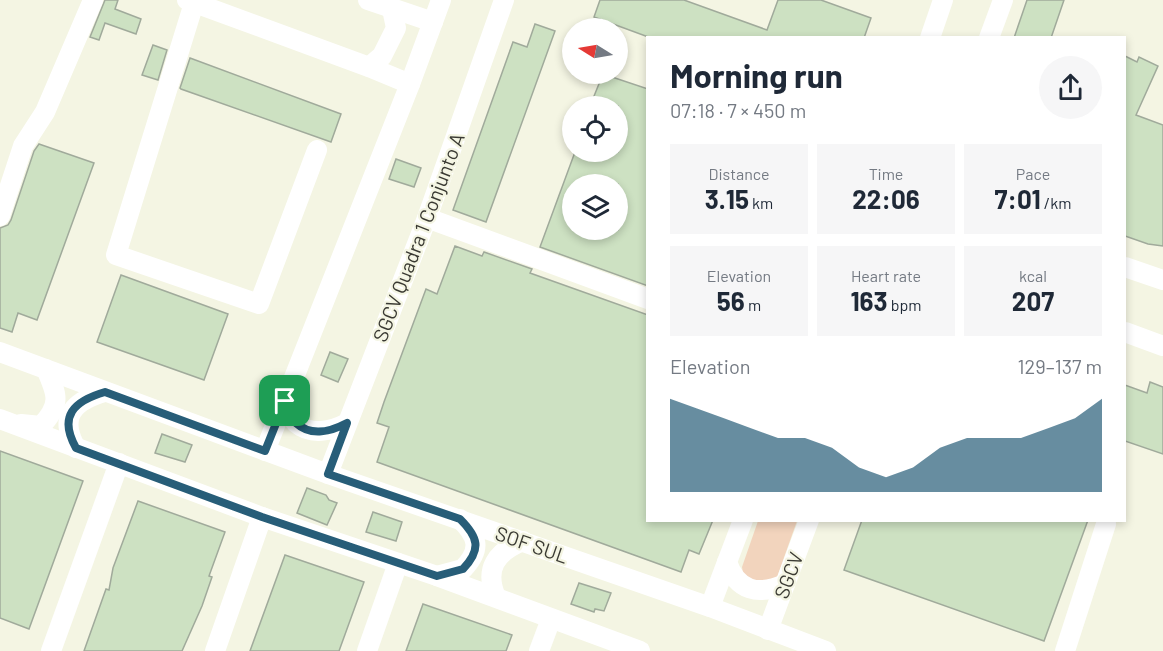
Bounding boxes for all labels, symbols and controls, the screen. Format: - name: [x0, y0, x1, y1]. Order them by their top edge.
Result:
- north arrow: [562, 18, 628, 84]
- map controls: [562, 18, 628, 240]
- text: Morning run: [670, 55, 843, 95]
- button: share: [1039, 56, 1102, 119]
- button: locate: [562, 96, 628, 162]
- text: 07:18 · 7 × 450 m: [670, 98, 806, 122]
- street label: SGCV Quadra 1 Conjunto A: [367, 129, 469, 345]
- text: Distance: [709, 164, 769, 183]
- text: Time: [869, 164, 903, 183]
- text: Pace: [1016, 164, 1050, 183]
- button: layers: [562, 174, 628, 240]
- text: 3.15: [705, 183, 749, 214]
- text: 22:06: [852, 183, 920, 214]
- text: 7:01: [995, 183, 1041, 214]
- text: km: [749, 193, 773, 212]
- text: /km: [1041, 193, 1071, 212]
- text: Elevation: [707, 266, 771, 285]
- text: Heart rate: [851, 266, 921, 285]
- text: kcal: [1019, 266, 1047, 285]
- text: 56: [717, 285, 745, 316]
- text: 163: [850, 285, 888, 316]
- text: 207: [1012, 285, 1054, 316]
- text: m: [745, 295, 761, 314]
- text: bpm: [888, 295, 922, 314]
- text: Elevation: [670, 354, 751, 378]
- text: 129–137 m: [1018, 354, 1102, 378]
- pin: [259, 375, 310, 426]
- icon: arrive: [268, 384, 301, 417]
- street label: SOF SUL: [492, 520, 572, 568]
- street label: SGCV: [769, 548, 808, 602]

